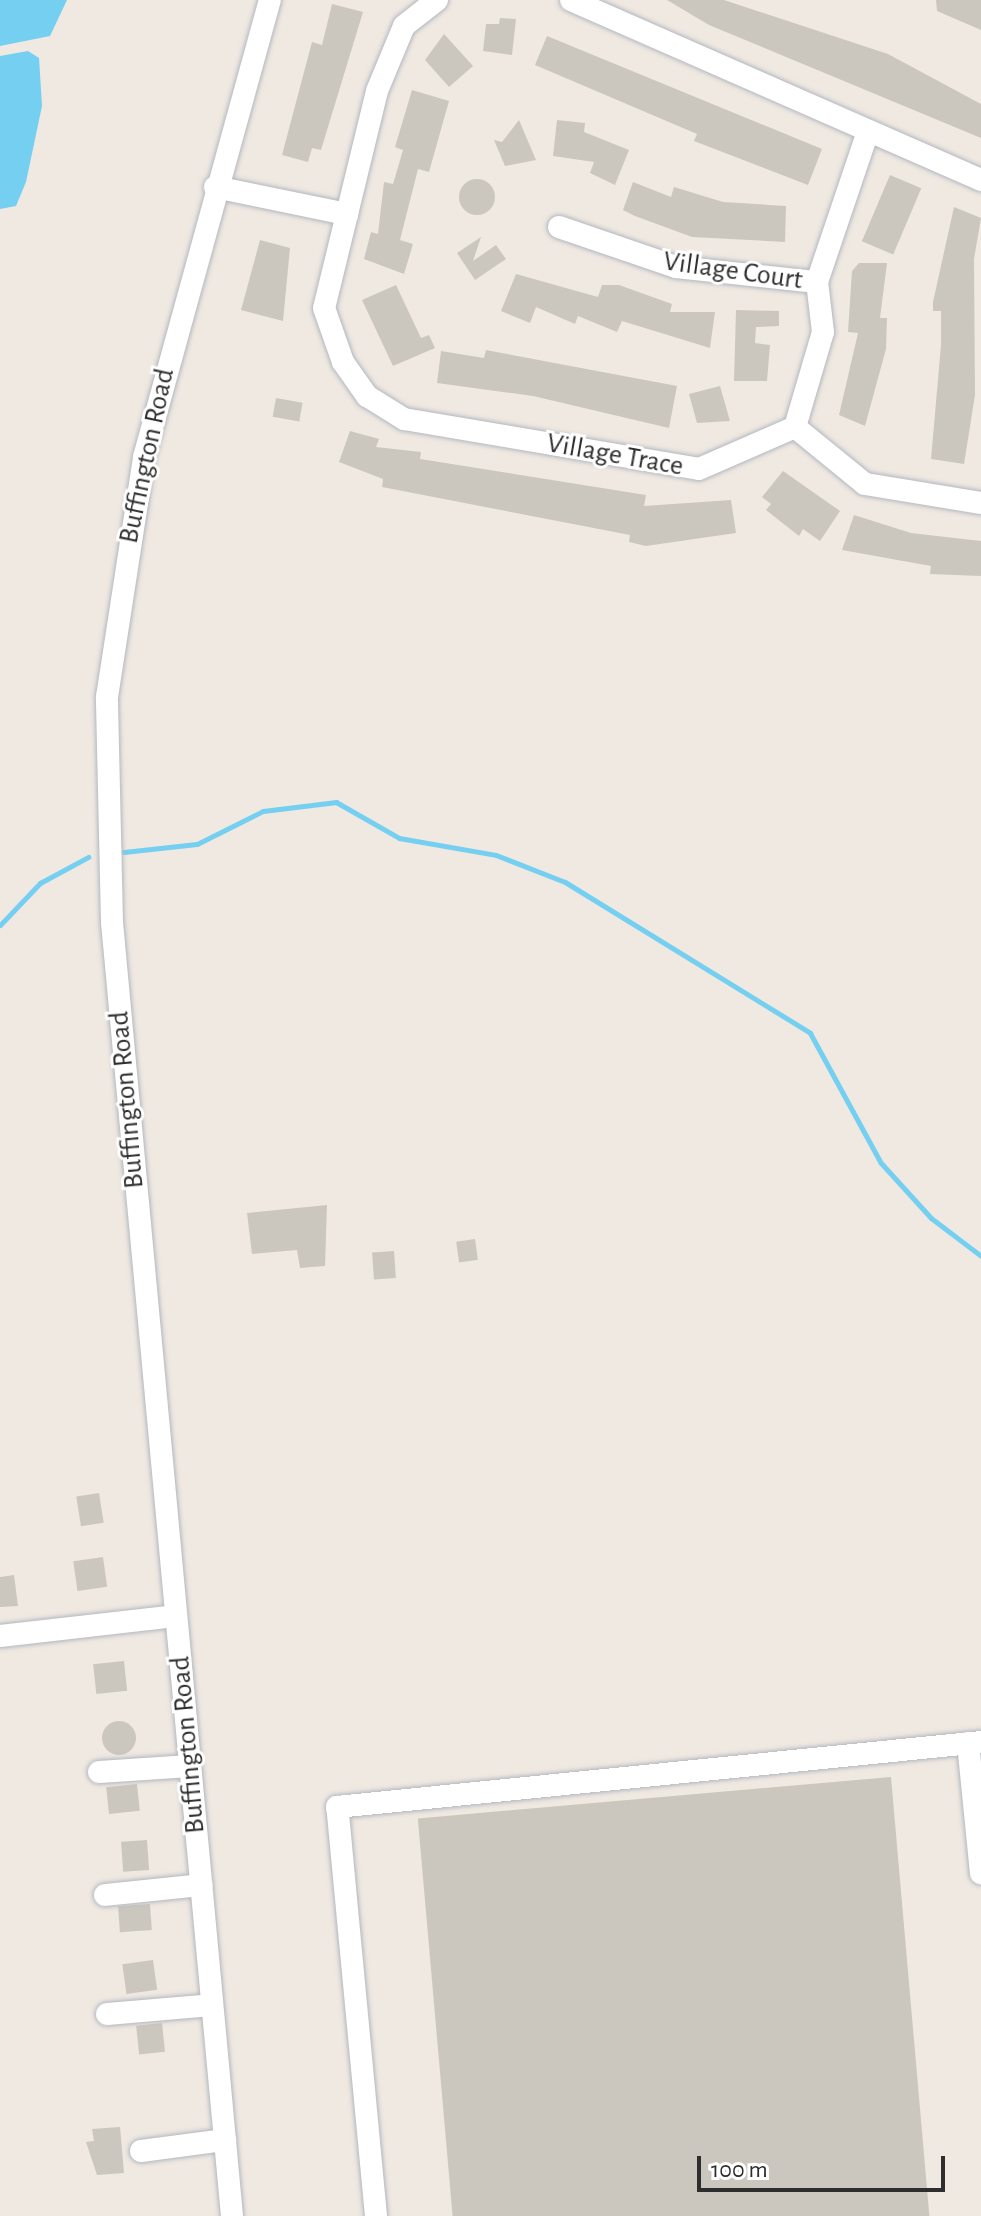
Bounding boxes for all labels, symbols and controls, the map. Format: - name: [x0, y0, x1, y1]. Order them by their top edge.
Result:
- street label: Village Court: [661, 245, 805, 297]
- street label: Buffington Road: [112, 366, 182, 546]
- street label: Village Trace: [544, 426, 686, 484]
- street label: Buffington Road: [103, 1010, 151, 1190]
- street label: Buffington Road: [164, 1655, 212, 1835]
- scale bar: [701, 2140, 949, 2190]
- text: 100 m: [711, 2158, 768, 2182]

